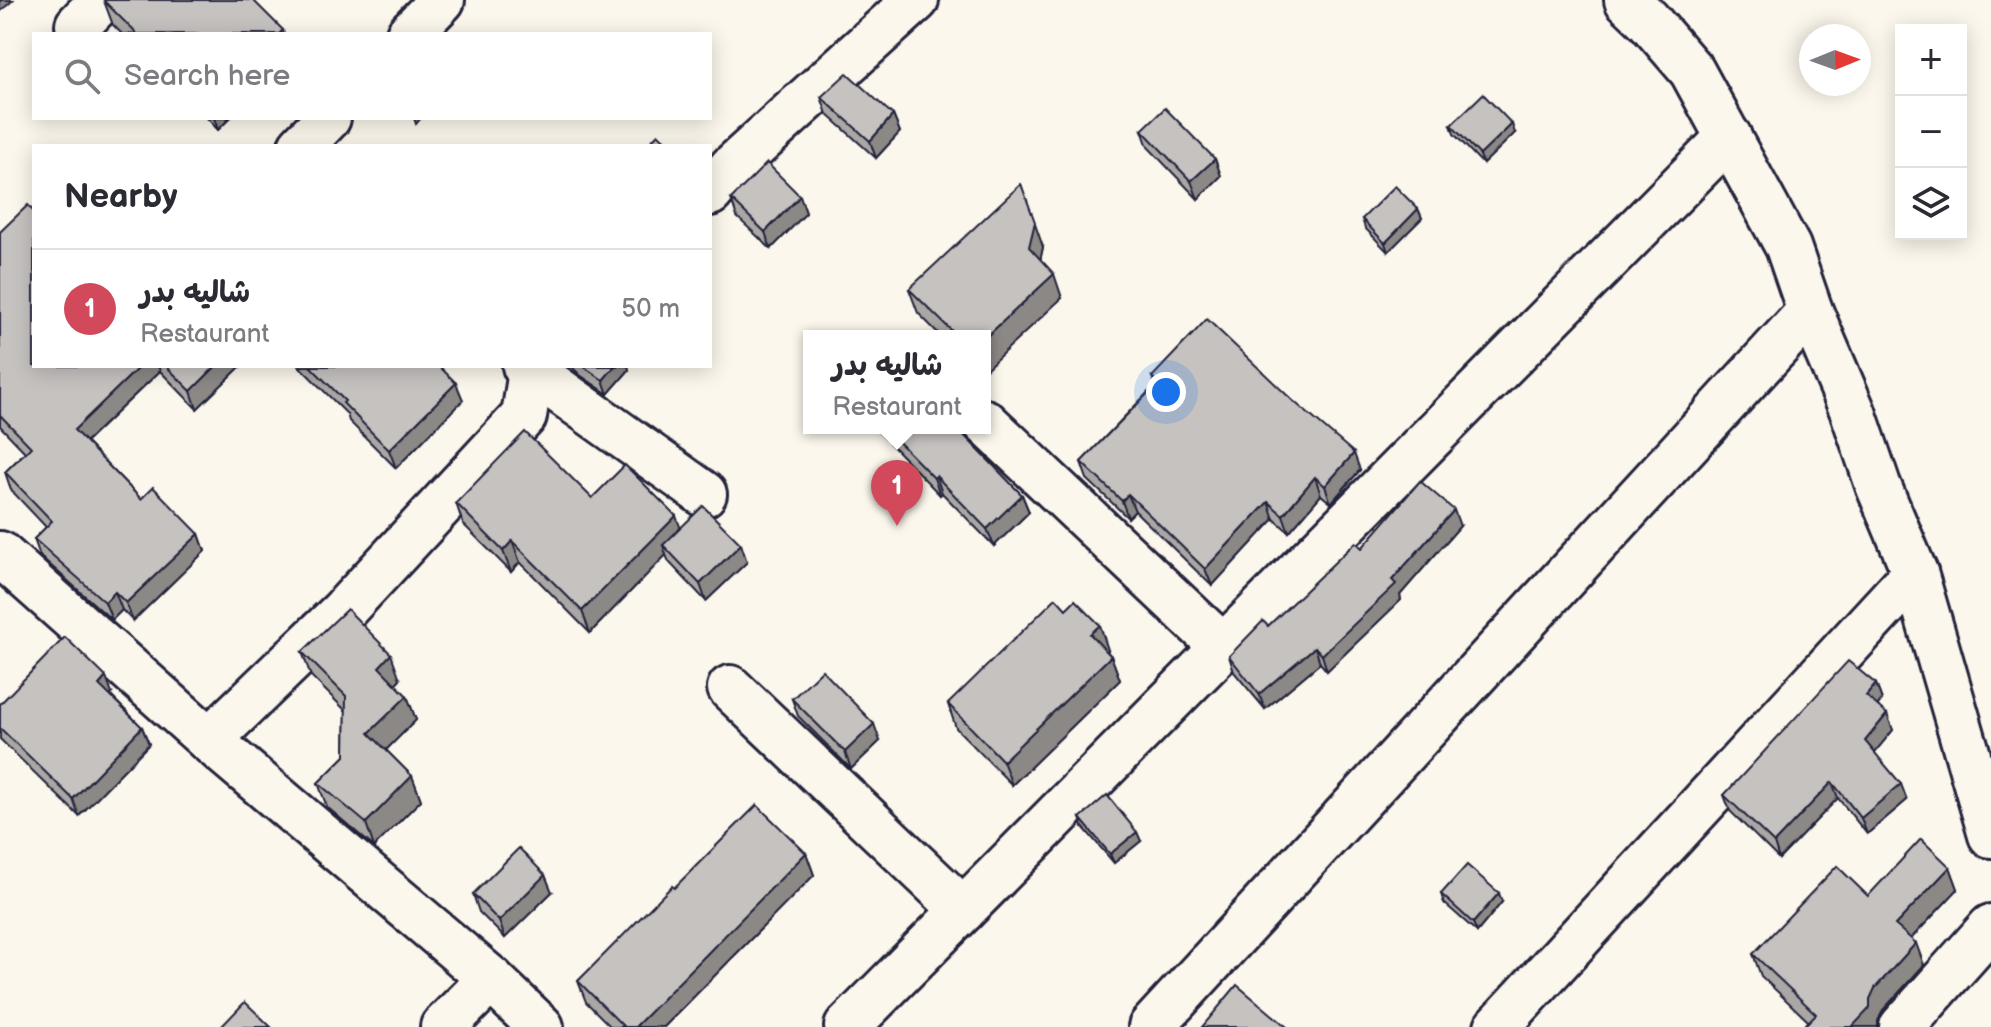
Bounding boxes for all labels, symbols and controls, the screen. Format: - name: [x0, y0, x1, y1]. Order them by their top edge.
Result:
- north arrow: [1799, 24, 1871, 96]
- map controls: [1895, 24, 1967, 240]
- button: +: [1895, 24, 1967, 96]
- search box: [32, 32, 712, 120]
- icon: search: [60, 54, 104, 98]
- text: Search here: [124, 58, 290, 94]
- button: −: [1895, 96, 1967, 168]
- button: layers: [1895, 168, 1967, 240]
- text: Nearby: [64, 176, 178, 217]
- text: شاليه بدر: [140, 275, 250, 311]
- text: 1: [85, 294, 95, 325]
- text: 50 m: [621, 294, 680, 325]
- text: Restaurant: [140, 319, 269, 350]
- popup: [803, 330, 991, 434]
- text: شاليه بدر: [832, 348, 942, 384]
- your location: [1146, 372, 1186, 412]
- text: Restaurant: [832, 392, 962, 423]
- pin: 1: [871, 460, 923, 526]

